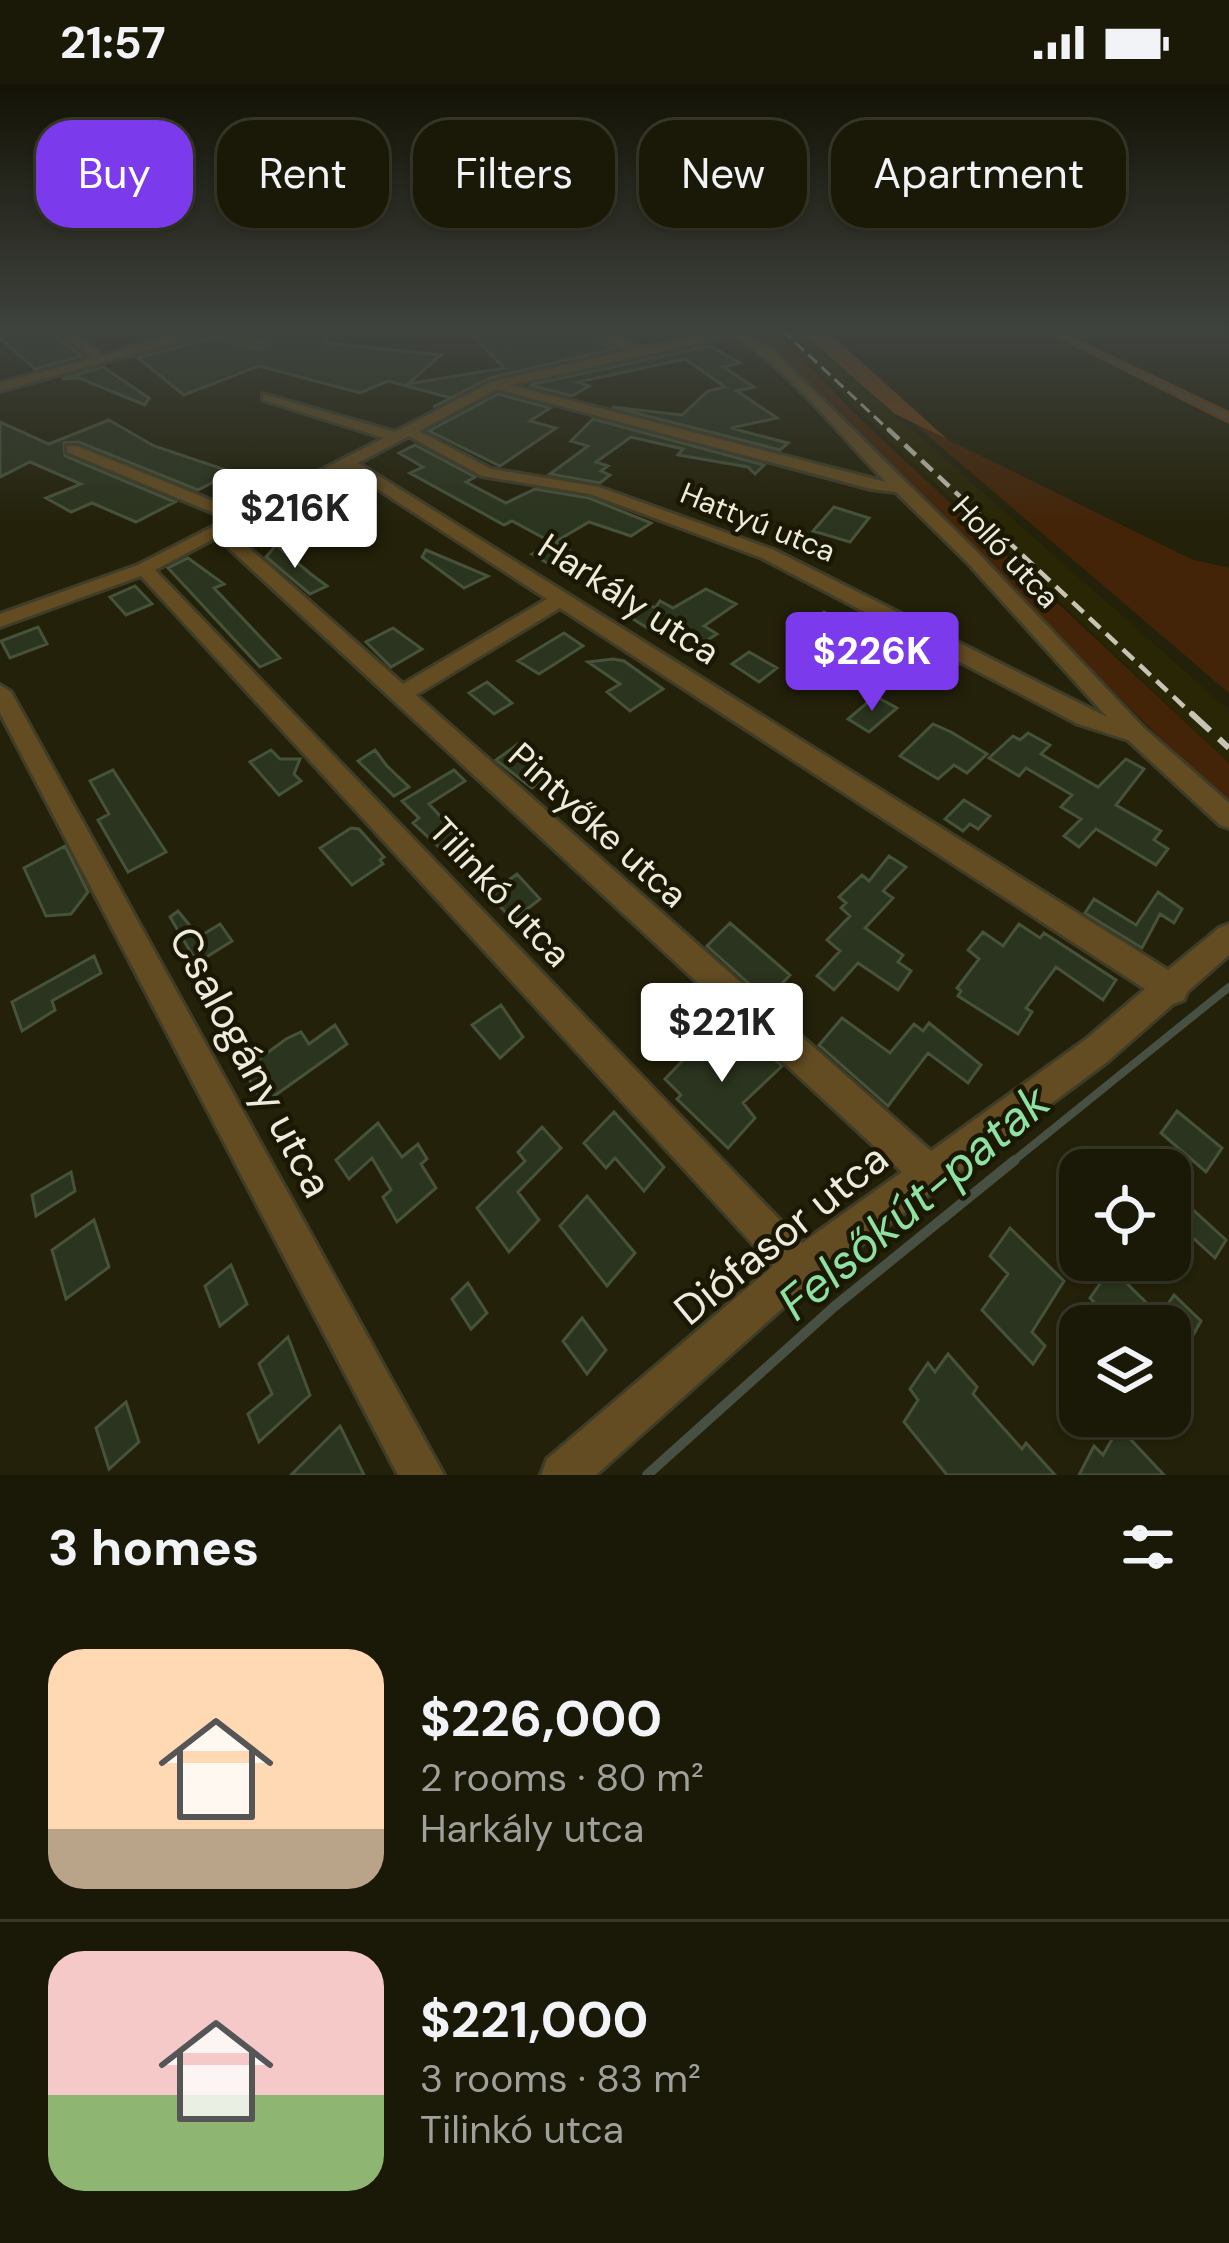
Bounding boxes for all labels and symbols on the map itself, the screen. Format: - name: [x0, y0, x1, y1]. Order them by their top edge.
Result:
- pin: $216K: [211, 469, 379, 571]
- street label: Hattyú utca: [675, 473, 841, 571]
- street label: Holló utca: [944, 488, 1068, 616]
- street label: Harkály utca: [529, 523, 729, 675]
- pin: $226K: [788, 612, 956, 714]
- street label: Pintyőke utca: [499, 732, 697, 918]
- street label: Tilinkó utca: [419, 807, 581, 977]
- street label: Csalogány utca: [157, 917, 345, 1207]
- pin: $221K: [638, 983, 806, 1085]
- water label: Felsőkút-patak: [765, 1070, 1063, 1334]
- street label: Diófasor utca: [663, 1131, 899, 1337]

